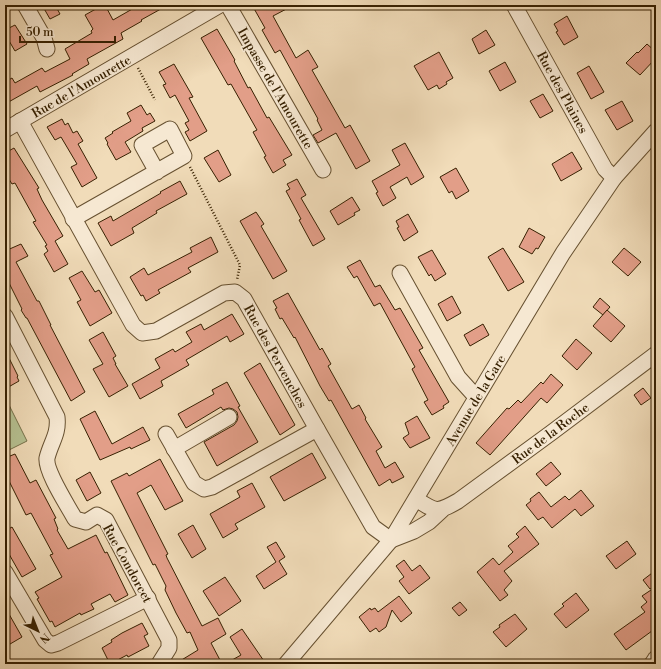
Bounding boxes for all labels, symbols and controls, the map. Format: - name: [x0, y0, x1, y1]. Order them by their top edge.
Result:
- scale bar: [20, 18, 115, 44]
- text: 50 m: [26, 25, 54, 40]
- street label: Impasse de l'Amourette: [234, 25, 317, 152]
- street label: Rue des Plaines: [533, 49, 591, 137]
- street label: Rue de l'Amourette: [29, 52, 134, 122]
- street label: Rue des Pervenches: [240, 302, 310, 411]
- street label: Avenue de la Gare: [442, 352, 510, 450]
- street label: Rue de la Roche: [509, 399, 593, 468]
- street label: Rue Condorcet: [99, 521, 156, 606]
- north arrow: [18, 611, 58, 651]
- text: N: [36, 629, 52, 646]

